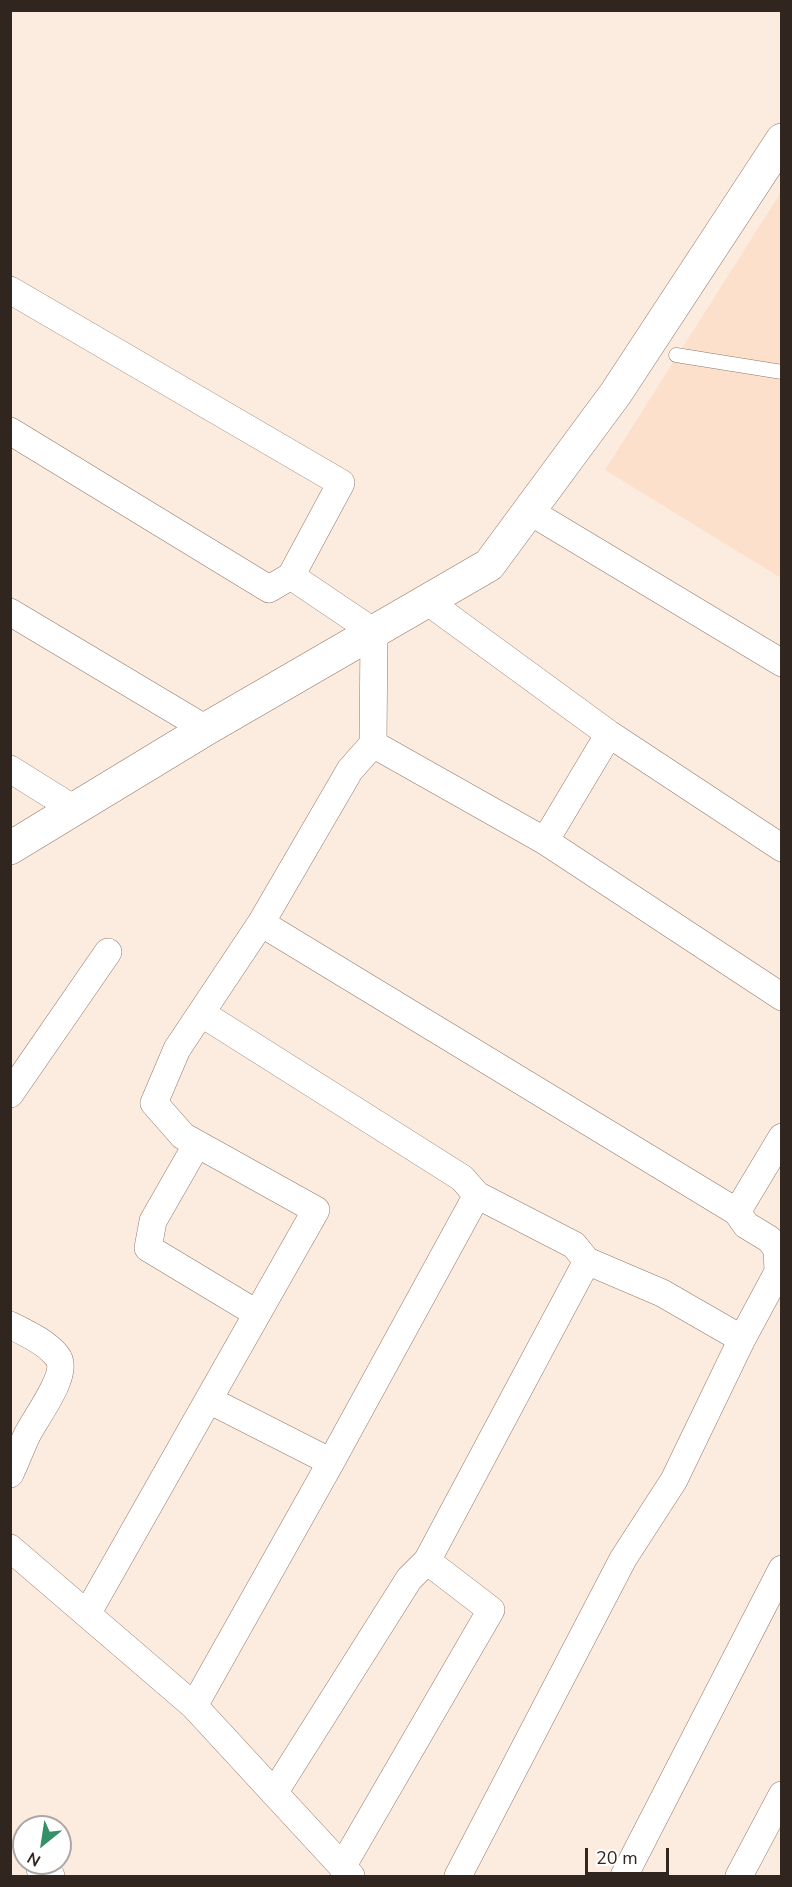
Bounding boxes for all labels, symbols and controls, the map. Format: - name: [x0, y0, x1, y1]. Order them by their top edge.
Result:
- north arrow: [12, 1815, 72, 1875]
- scale bar: [588, 1836, 672, 1874]
- text: N: [23, 1846, 45, 1871]
- text: 20 m: [596, 1846, 638, 1870]

